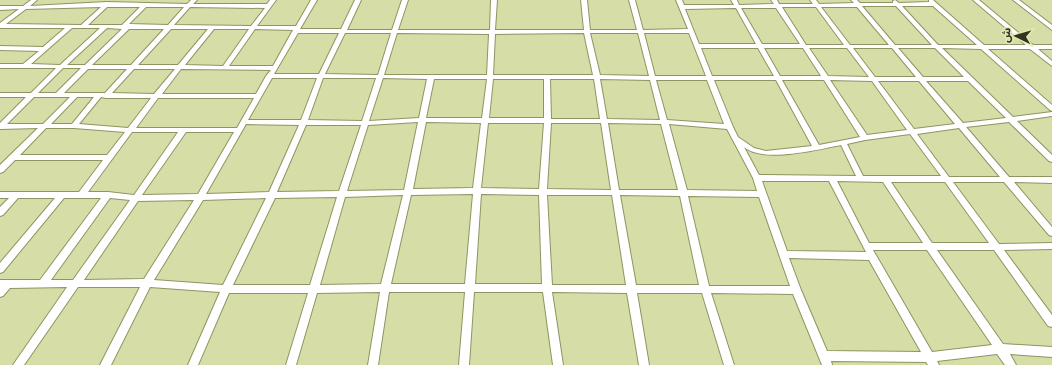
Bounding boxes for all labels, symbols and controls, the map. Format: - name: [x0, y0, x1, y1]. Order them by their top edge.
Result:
- north arrow: [996, 16, 1036, 56]
- text: ش: [999, 27, 1014, 43]

